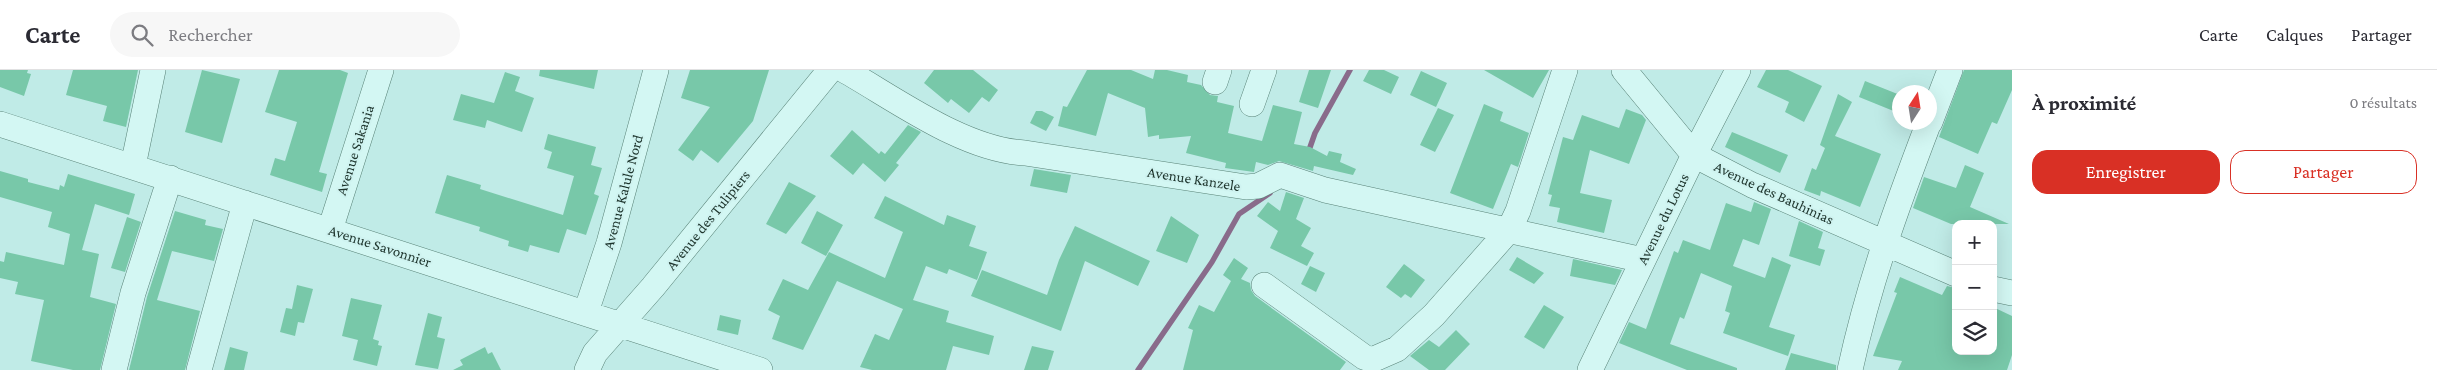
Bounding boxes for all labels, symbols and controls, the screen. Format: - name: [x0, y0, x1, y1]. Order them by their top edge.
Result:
- search box: [110, 12, 460, 57]
- text: Carte: [25, 21, 80, 48]
- icon: search: [128, 21, 156, 49]
- text: Rechercher: [168, 24, 253, 45]
- text: Carte: [2199, 25, 2238, 45]
- text: Calques: [2266, 25, 2323, 45]
- text: Partager: [2351, 25, 2412, 45]
- north arrow: [1892, 85, 1937, 130]
- text: À proximité: [2032, 91, 2136, 115]
- text: 0 résultats: [2350, 94, 2417, 111]
- street label: Avenue Sakania: [333, 103, 377, 197]
- street label: Avenue Kalule Nord: [600, 133, 646, 251]
- button: Enregistrer: [2032, 150, 2220, 194]
- button: Partager: [2230, 150, 2417, 194]
- street label: Avenue des Bauhinias: [1712, 158, 1836, 228]
- street label: Avenue Kanzele: [1146, 164, 1242, 194]
- street label: Avenue des Tulipiers: [663, 167, 754, 274]
- street label: Avenue du Lotus: [1634, 171, 1692, 267]
- map controls: [1952, 220, 1997, 355]
- button: +: [1952, 220, 1997, 265]
- street label: Avenue Savonnier: [327, 222, 434, 270]
- button: −: [1952, 265, 1997, 310]
- button: layers: [1952, 310, 1997, 355]

